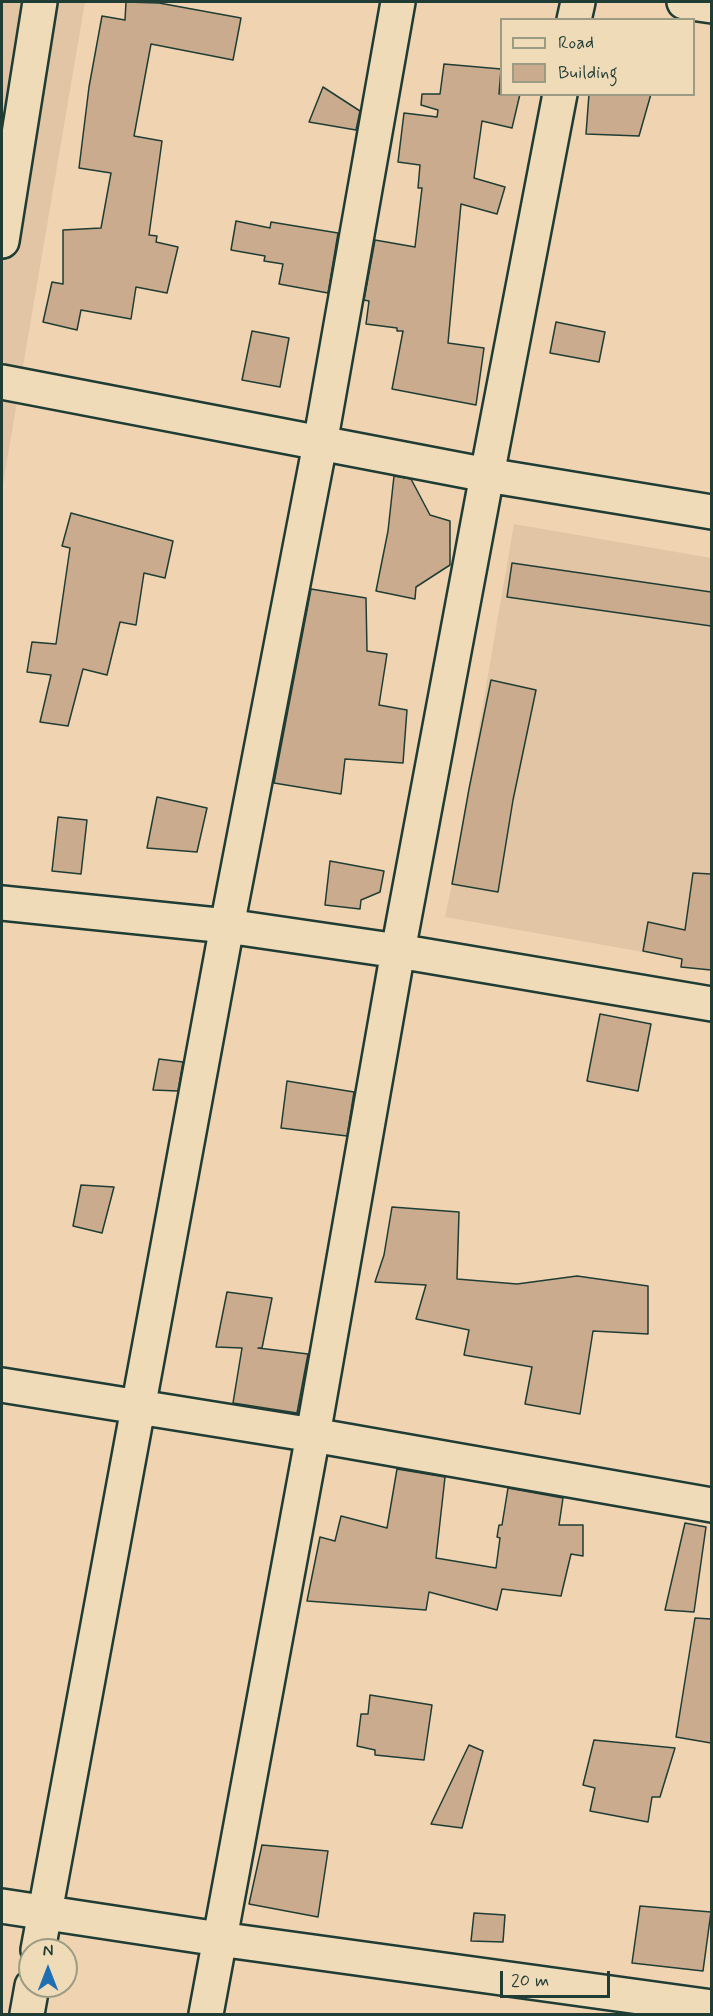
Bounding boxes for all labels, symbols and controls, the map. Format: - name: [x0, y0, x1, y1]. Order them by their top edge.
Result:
- legend: [500, 18, 695, 96]
- text: Road: [558, 31, 594, 55]
- text: Building: [558, 61, 618, 85]
- north arrow: [18, 1938, 78, 1998]
- text: N: [43, 1941, 53, 1962]
- scale bar: [503, 1959, 612, 1997]
- text: 20 m: [511, 1969, 549, 1993]

